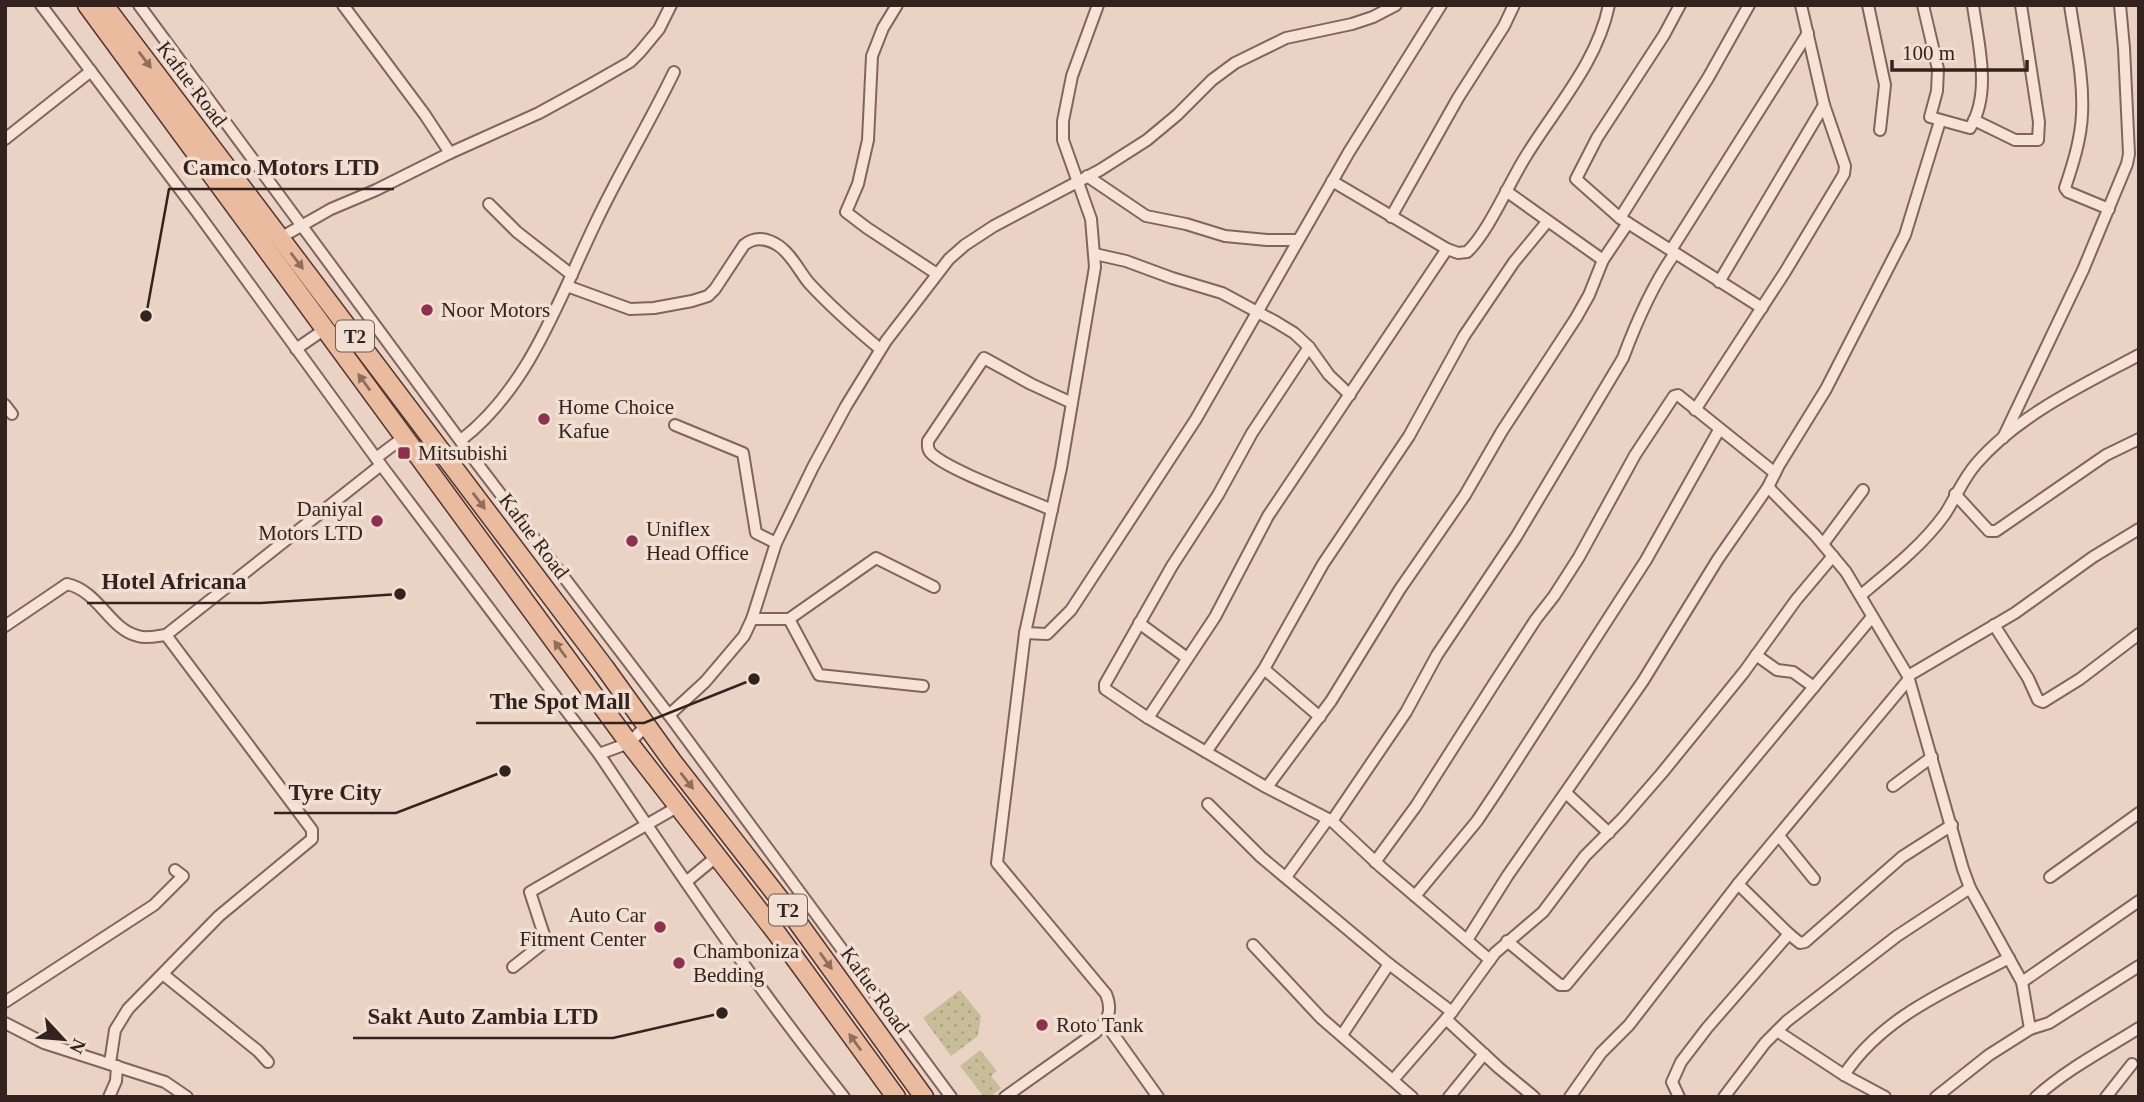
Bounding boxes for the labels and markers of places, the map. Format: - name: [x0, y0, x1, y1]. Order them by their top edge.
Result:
- callout: Camco Motors LTD: [169, 145, 394, 189]
- place label: Noor Motors: [441, 298, 550, 322]
- marker: Noor Motors: [419, 302, 435, 318]
- place label: Home Choice Kafue: [558, 395, 674, 443]
- marker: Home Choice Kafue: [536, 411, 552, 427]
- place label: Mitsubishi: [418, 441, 508, 465]
- marker: Mitsubishi: [396, 445, 412, 461]
- place label: Daniyal Motors LTD: [258, 497, 363, 545]
- marker: Daniyal Motors LTD: [369, 513, 385, 529]
- place label: Uniflex Head Office: [646, 517, 749, 565]
- marker: Uniflex Head Office: [624, 533, 640, 549]
- callout: Hotel Africana: [87, 559, 261, 603]
- callout: The Spot Mall: [476, 679, 644, 723]
- callout: Tyre City: [274, 769, 396, 813]
- place label: Auto Car Fitment Center: [519, 903, 646, 951]
- marker: Auto Car Fitment Center: [652, 919, 668, 935]
- place label: Chamboniza Bedding: [693, 939, 800, 987]
- marker: Chamboniza Bedding: [671, 955, 687, 971]
- callout: Sakt Auto Zambia LTD: [353, 994, 613, 1038]
- place label: Roto Tank: [1056, 1013, 1144, 1037]
- marker: Roto Tank: [1034, 1017, 1050, 1033]

